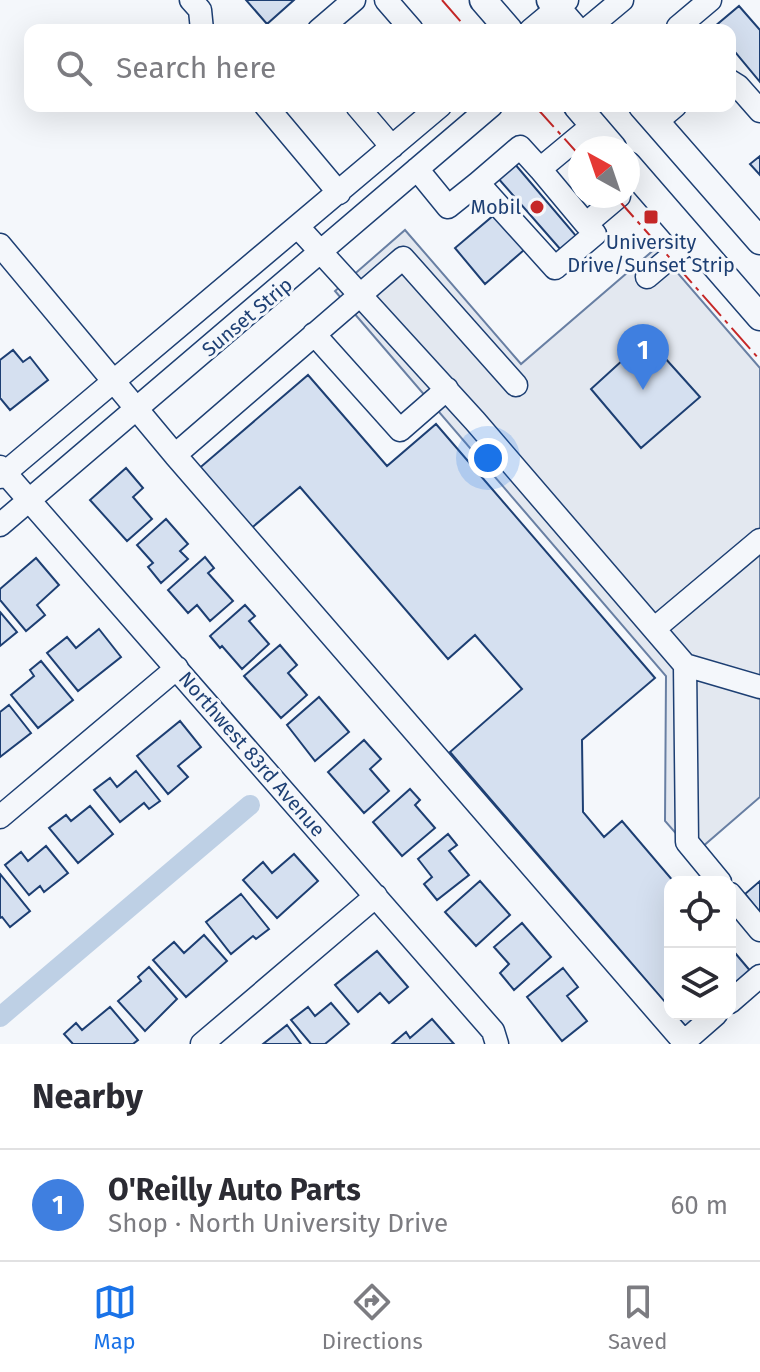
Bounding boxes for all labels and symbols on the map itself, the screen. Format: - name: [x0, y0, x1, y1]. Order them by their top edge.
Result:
- north arrow: [568, 136, 640, 208]
- place label: Mobil: [470, 195, 521, 219]
- marker: Mobil: [528, 198, 546, 216]
- marker: University Drive/Sunset Strip: [642, 208, 660, 226]
- place label: University Drive/Sunset Strip: [567, 230, 735, 277]
- street label: Sunset Strip: [197, 272, 297, 362]
- pin: 1: [617, 324, 669, 390]
- your location: [468, 438, 508, 478]
- street label: Northwest 83rd Avenue: [174, 667, 330, 841]

